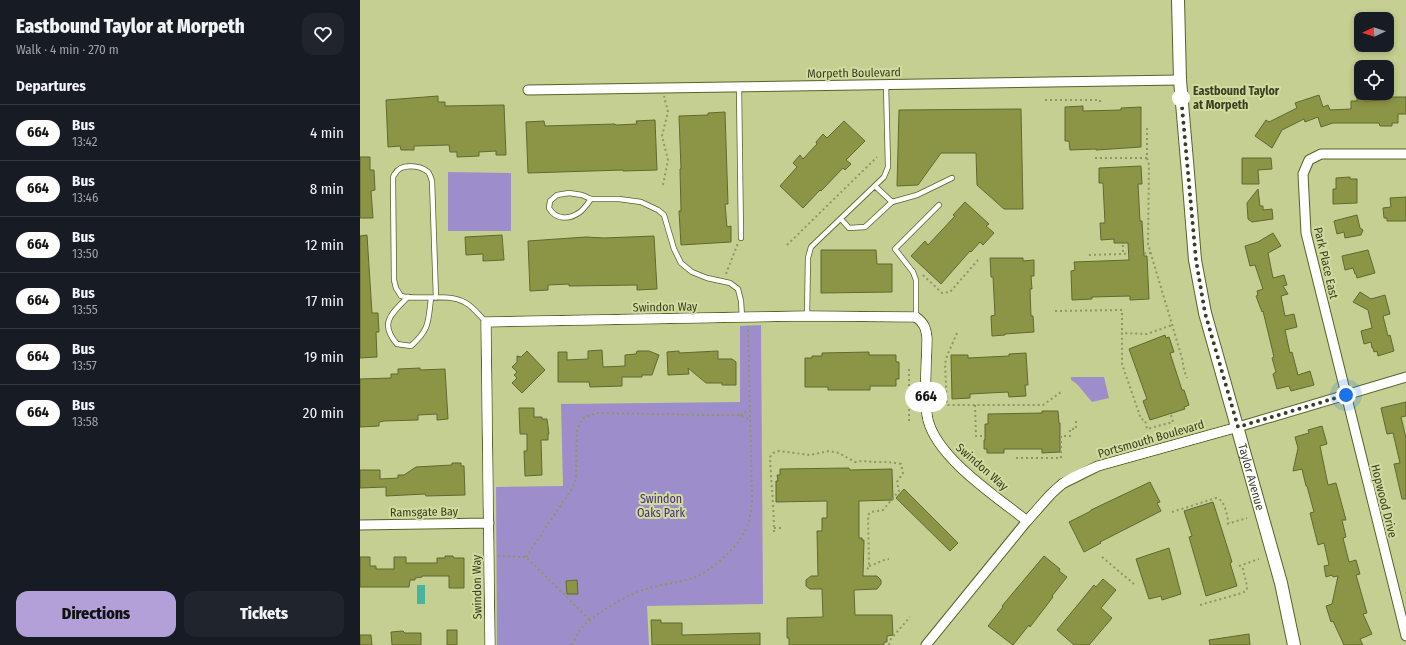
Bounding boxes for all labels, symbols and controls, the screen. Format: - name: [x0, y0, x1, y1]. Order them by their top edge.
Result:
- north arrow: [1354, 12, 1394, 52]
- map controls: [1354, 12, 1394, 100]
- button: heart: [302, 13, 344, 55]
- text: Eastbound Taylor at Morpeth: [16, 15, 245, 38]
- text: Walk · 4 min · 270 m: [16, 42, 119, 57]
- button: locate: [1354, 60, 1394, 100]
- street label: Morpeth Boulevard: [807, 65, 901, 81]
- text: Departures: [16, 77, 86, 95]
- place label: Eastbound Taylor at Morpeth: [1193, 84, 1280, 112]
- marker: Eastbound Taylor at Morpeth: [1172, 89, 1190, 107]
- text: Bus: [72, 116, 95, 134]
- text: 664: [27, 124, 49, 141]
- text: 4 min: [310, 124, 344, 142]
- text: 13:42: [72, 134, 97, 149]
- text: Bus: [72, 172, 95, 190]
- text: 664: [27, 180, 49, 197]
- text: 8 min: [310, 180, 344, 198]
- text: 13:46: [72, 190, 98, 205]
- street label: Park Place East: [1311, 226, 1341, 300]
- text: Bus: [72, 228, 95, 246]
- text: 664: [27, 236, 49, 253]
- text: 12 min: [305, 236, 344, 254]
- text: 13:50: [72, 246, 98, 261]
- text: Bus: [72, 284, 95, 302]
- text: 664: [27, 292, 49, 309]
- text: 17 min: [305, 292, 344, 310]
- street label: Swindon Way: [633, 299, 698, 315]
- text: 13:55: [72, 302, 98, 317]
- text: Bus: [72, 340, 95, 358]
- text: 664: [27, 348, 49, 365]
- text: 19 min: [304, 348, 344, 366]
- text: 13:57: [72, 358, 97, 373]
- line badge: 664: [903, 384, 949, 410]
- your location: [1336, 385, 1356, 405]
- text: 664: [915, 388, 937, 405]
- text: Bus: [72, 396, 95, 414]
- text: 664: [27, 404, 49, 421]
- text: 20 min: [303, 404, 344, 422]
- text: 13:58: [72, 414, 98, 429]
- street label: Portsmouth Boulevard: [1096, 417, 1206, 461]
- street label: Swindon Way: [953, 440, 1012, 494]
- street label: Taylor Avenue: [1235, 442, 1267, 512]
- street label: Hopwood Drive: [1368, 463, 1400, 539]
- park label: Swindon Oaks Park: [637, 492, 685, 520]
- street label: Ramsgate Bay: [390, 504, 459, 520]
- street label: Swindon Way: [469, 554, 485, 619]
- button: Directions: [16, 591, 176, 637]
- button: Tickets: [184, 591, 344, 637]

